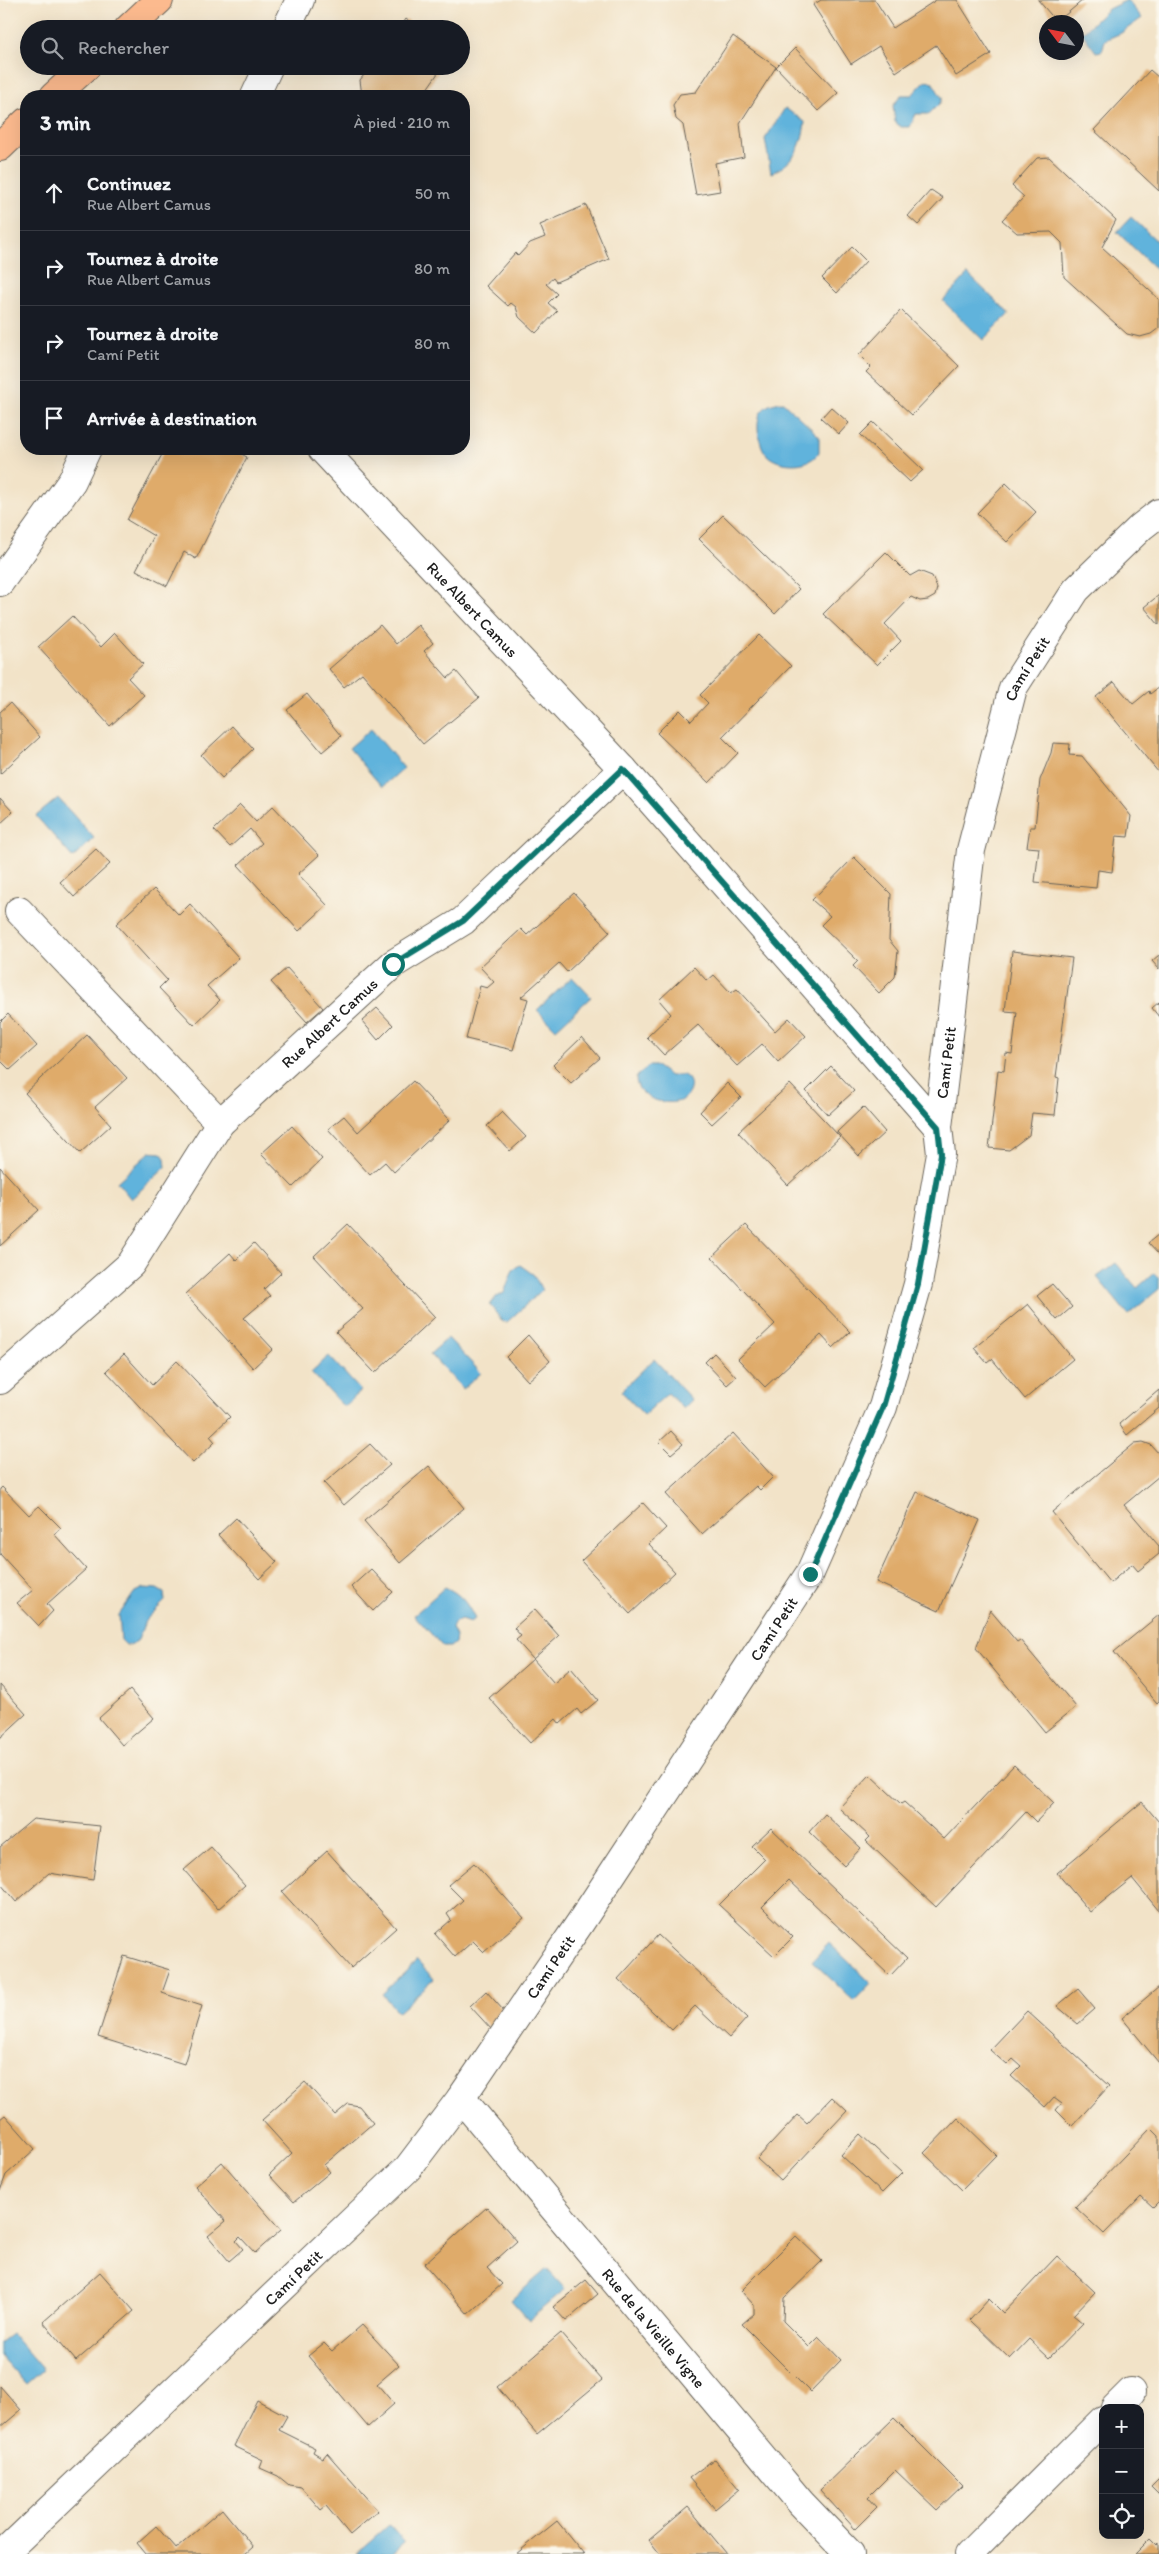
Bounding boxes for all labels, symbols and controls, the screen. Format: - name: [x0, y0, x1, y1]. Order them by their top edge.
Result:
- north arrow: [1039, 15, 1084, 60]
- search box: [20, 20, 470, 75]
- icon: search: [38, 34, 66, 62]
- text: Rechercher: [78, 36, 169, 59]
- text: 3 min: [40, 110, 90, 135]
- text: À pied · 210 m: [354, 113, 450, 132]
- text: Continuez: [87, 172, 171, 195]
- icon: ahead: [40, 179, 68, 207]
- text: 50 m: [415, 184, 450, 203]
- text: Rue Albert Camus: [87, 195, 211, 214]
- text: Tournez à droite: [87, 247, 219, 270]
- icon: right: [40, 254, 68, 282]
- text: 80 m: [414, 259, 450, 278]
- text: Rue Albert Camus: [87, 270, 211, 289]
- text: Tournez à droite: [87, 322, 219, 345]
- icon: right: [40, 329, 68, 357]
- text: 80 m: [414, 334, 450, 353]
- text: Camí Petit: [87, 345, 160, 364]
- icon: arrive: [40, 404, 68, 432]
- text: Arrivée à destination: [87, 407, 257, 430]
- street label: Rue Albert Camus: [423, 558, 522, 661]
- street label: Camí Petit: [1001, 632, 1053, 703]
- route start: [382, 953, 405, 976]
- street label: Rue Albert Camus: [277, 974, 381, 1072]
- street label: Camí Petit: [932, 1025, 959, 1100]
- route end: [799, 1563, 822, 1586]
- street label: Camí Petit: [745, 1593, 801, 1664]
- street label: Camí Petit: [522, 1931, 579, 2002]
- street label: Camí Petit: [260, 2245, 326, 2309]
- street label: Rue de la Vieille Vigne: [598, 2264, 710, 2392]
- map controls: [1099, 2404, 1144, 2539]
- button: +: [1099, 2404, 1144, 2449]
- button: −: [1099, 2449, 1144, 2494]
- button: locate: [1099, 2494, 1144, 2539]

